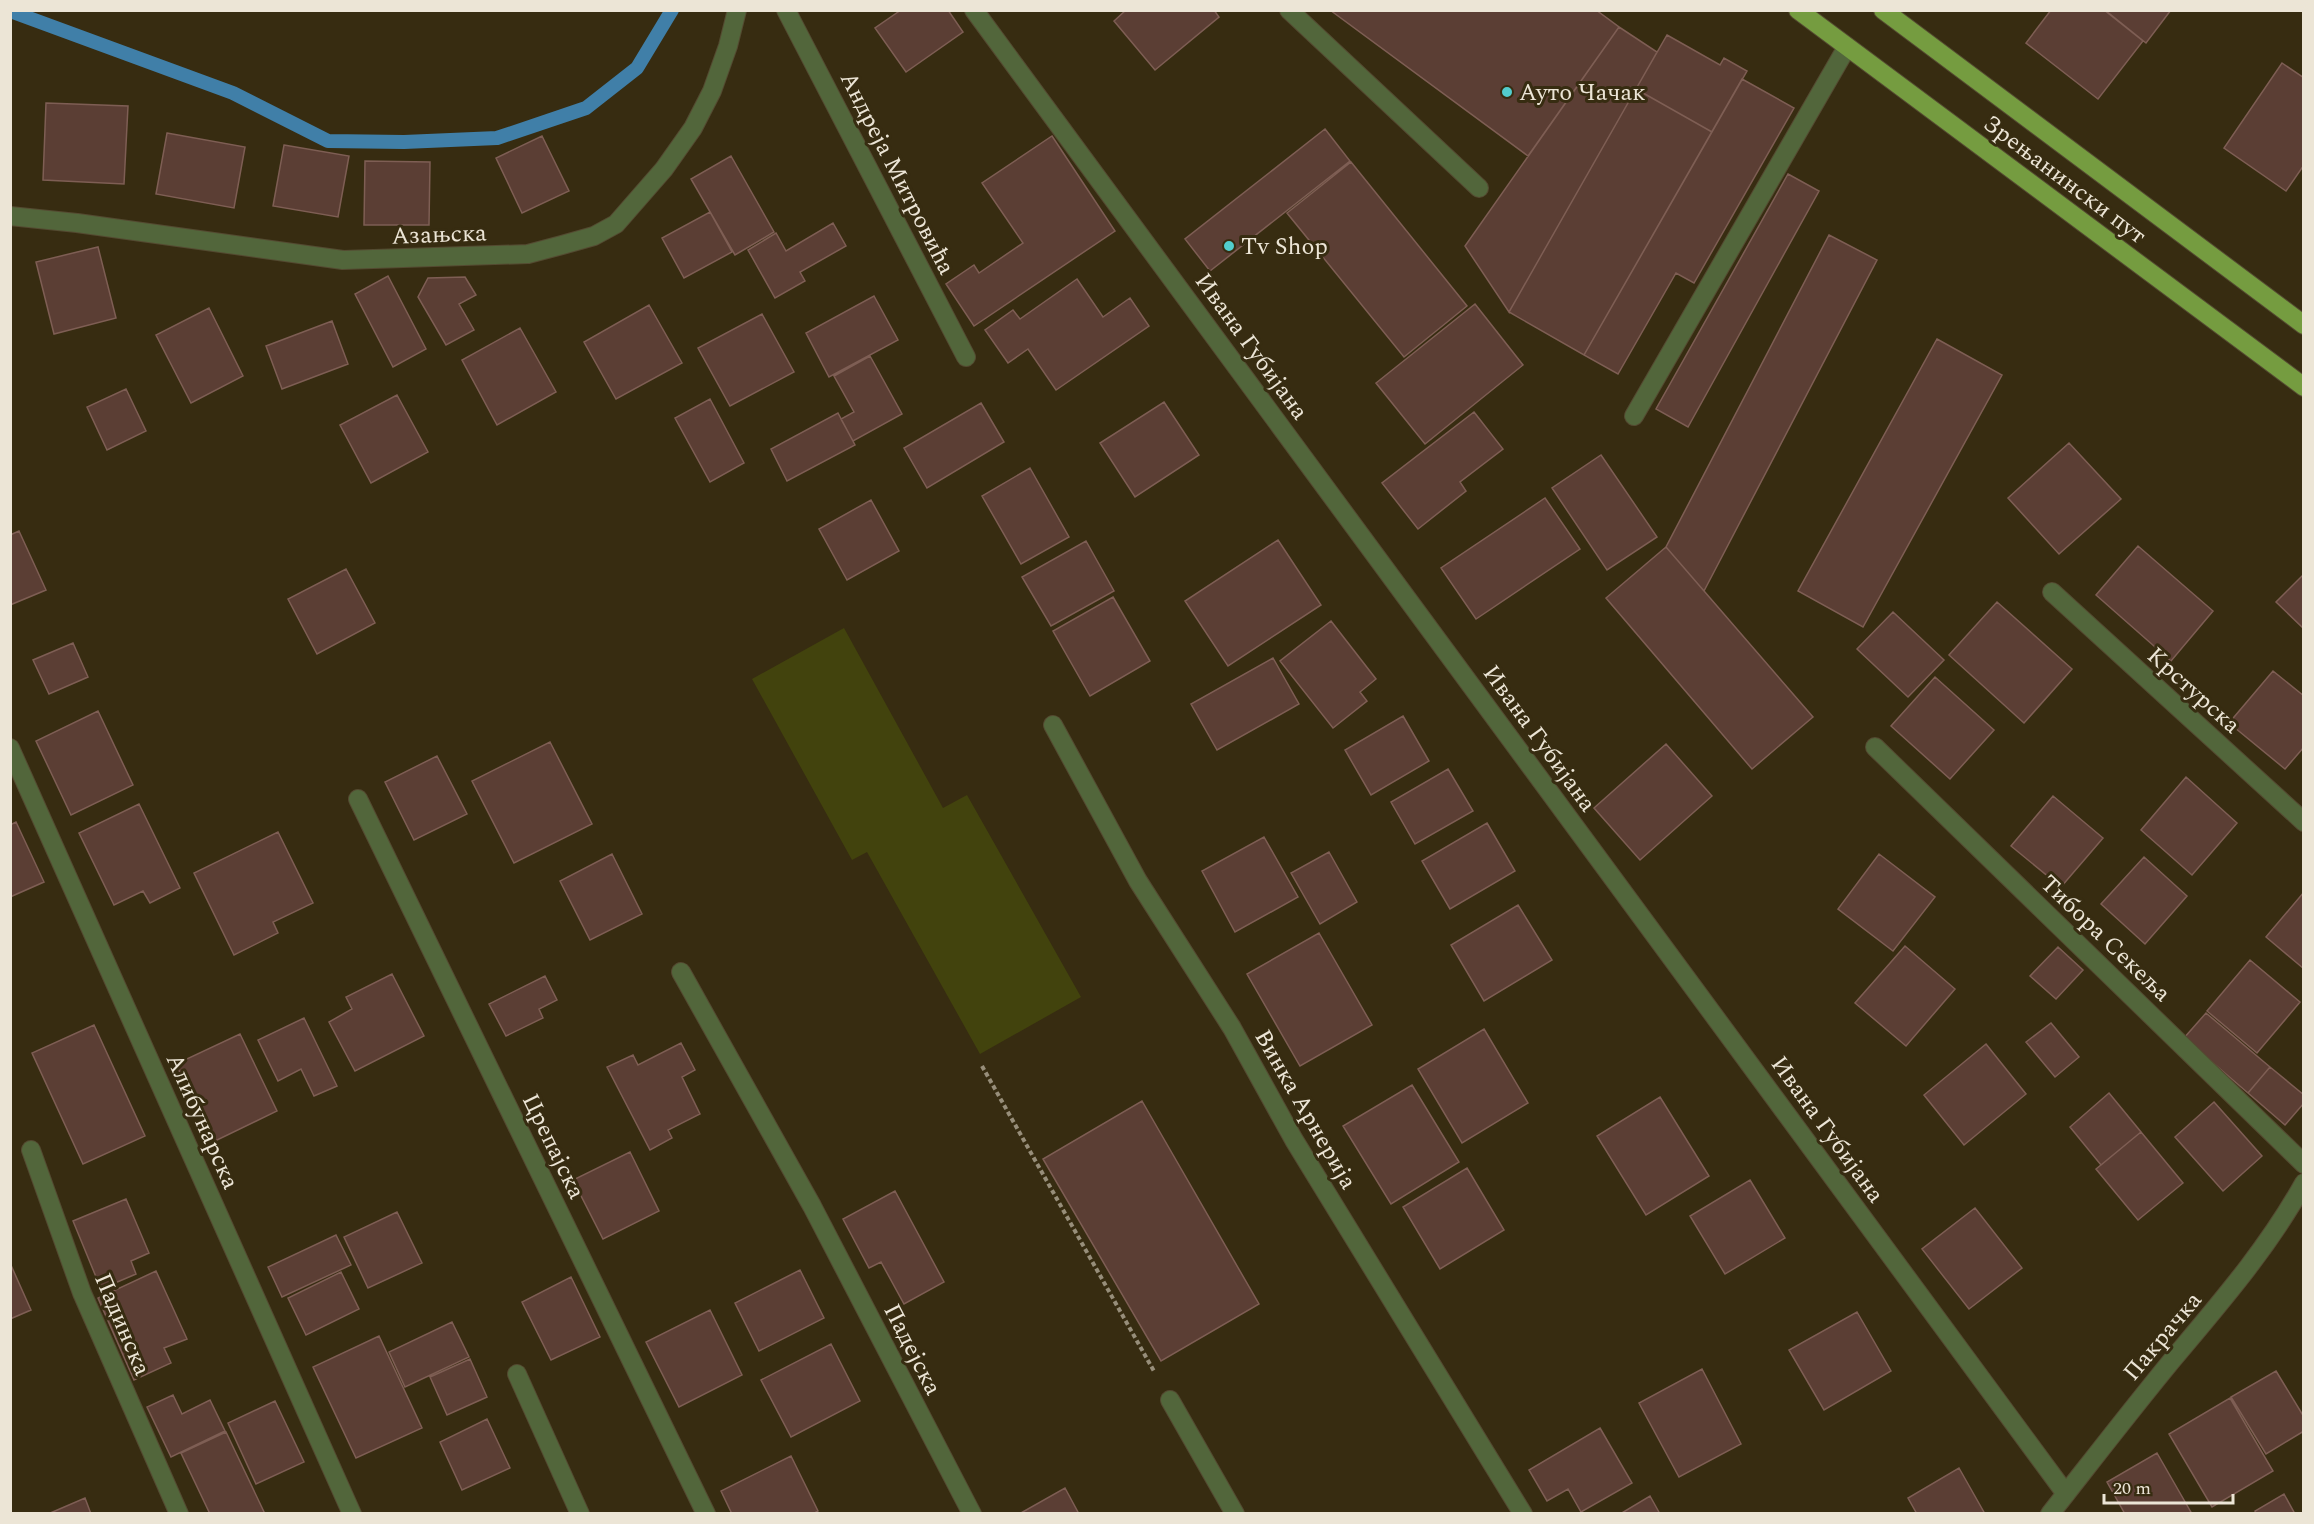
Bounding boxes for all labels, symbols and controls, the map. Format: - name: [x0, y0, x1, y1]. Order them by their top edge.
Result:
- street label: Андреја Митровића: [830, 66, 964, 282]
- place label: Ауто Чачак: [1519, 75, 1646, 111]
- marker: Ауто Чачак: [1500, 85, 1514, 99]
- street label: Зрењанински пут: [1975, 106, 2154, 253]
- street label: Азањска: [391, 215, 488, 255]
- place label: Tv Shop: [1241, 229, 1328, 265]
- marker: Tv Shop: [1222, 239, 1236, 253]
- street label: Ивана Губијана: [1185, 266, 1317, 428]
- street label: Крстурска: [2138, 639, 2249, 743]
- street label: Ивана Губијана: [1473, 658, 1605, 820]
- street label: Тибора Секеља: [2032, 867, 2179, 1011]
- street label: Винка Арнерија: [1245, 1023, 1366, 1197]
- street label: Алибунарска: [156, 1048, 248, 1195]
- street label: Ивана Губијана: [1761, 1049, 1893, 1211]
- street label: Црепајска: [512, 1087, 594, 1206]
- street label: Падинска: [84, 1268, 160, 1381]
- street label: Пакрачка: [2115, 1284, 2211, 1389]
- street label: Падејска: [874, 1297, 951, 1402]
- scale bar: [2104, 1467, 2233, 1505]
- text: 20 m: [2113, 1475, 2151, 1502]

